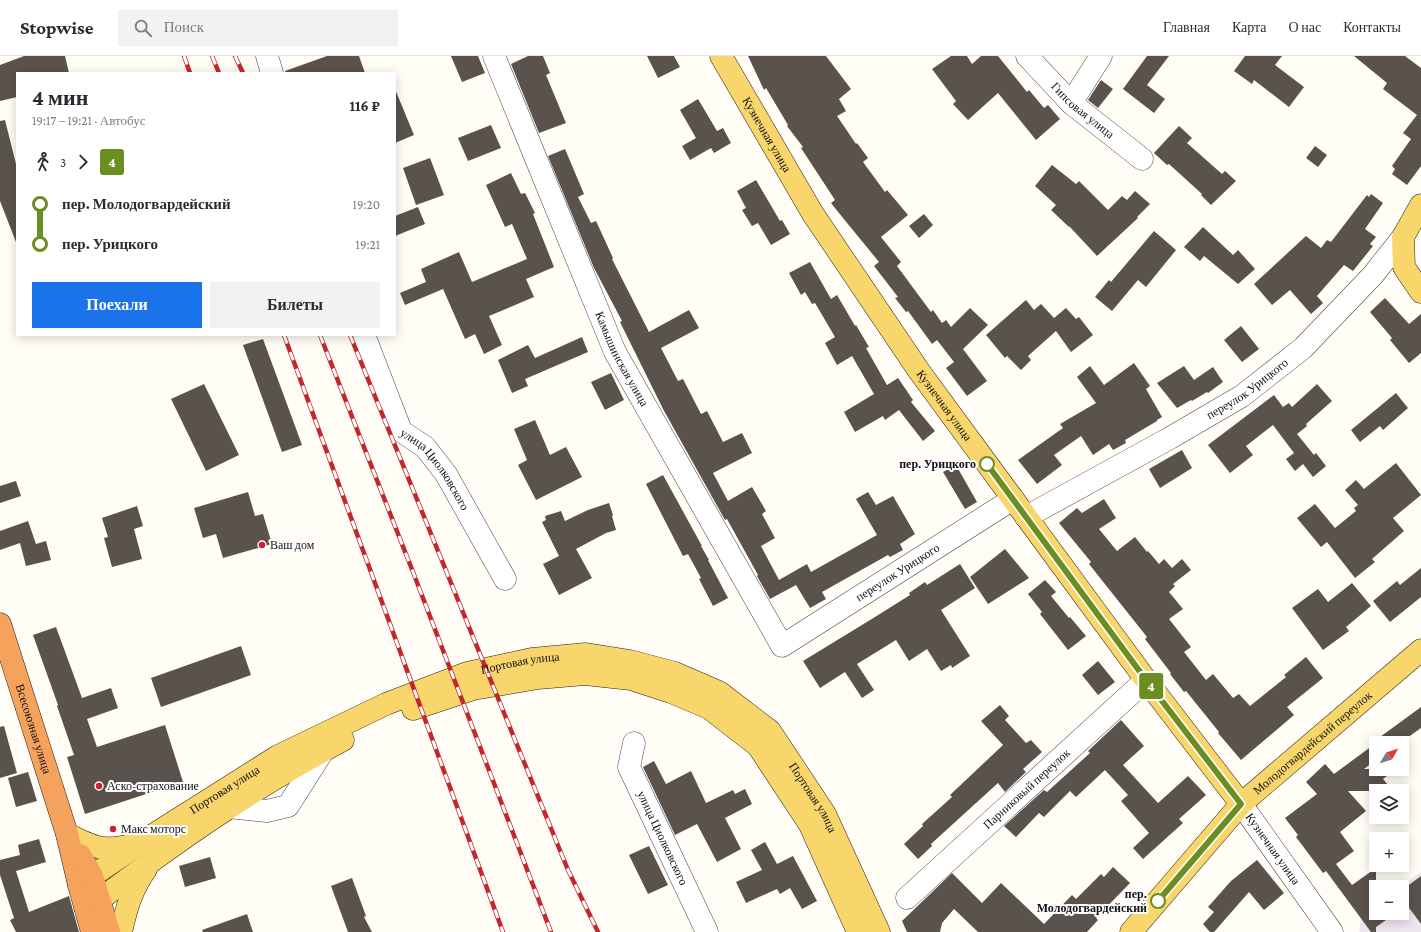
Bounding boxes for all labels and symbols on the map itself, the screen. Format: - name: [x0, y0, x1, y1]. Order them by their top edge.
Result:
- street label: Гипсовая улица: [1048, 79, 1118, 142]
- street label: Кузнечная улица: [739, 95, 794, 175]
- street label: Камышинская улица: [592, 309, 652, 410]
- street label: переулок Урицкого: [1204, 355, 1291, 422]
- street label: Кузнечная улица: [914, 367, 975, 444]
- street label: улица Циолковского: [398, 426, 472, 513]
- marker: пер. Урицкого: [979, 456, 995, 472]
- place label: пер. Урицкого: [899, 457, 976, 471]
- place label: Ваш дом: [270, 538, 315, 552]
- marker: Ваш дом: [257, 540, 267, 550]
- street label: переулок Урицкого: [853, 541, 942, 604]
- street label: Портовая улица: [479, 649, 561, 677]
- line badge: 4: [1138, 673, 1164, 699]
- street label: Всесоюзная улица: [13, 682, 54, 776]
- street label: Молодогвардейский переулок: [1250, 688, 1375, 797]
- north arrow: [1369, 736, 1409, 776]
- street label: Парниковый переулок: [980, 746, 1073, 832]
- street label: Портовая улица: [786, 760, 840, 835]
- street label: Портовая улица: [187, 762, 263, 817]
- place label: Аско-страхование: [107, 779, 199, 793]
- marker: Аско-страхование: [94, 781, 104, 791]
- street label: улица Циолковского: [634, 788, 691, 887]
- street label: Кузнечная улица: [1243, 810, 1303, 888]
- place label: Макс моторс: [121, 822, 186, 836]
- marker: Макс моторс: [108, 824, 118, 834]
- place label: пер. Молодогвардейский: [1037, 887, 1147, 915]
- marker: пер. Молодогвардейский: [1150, 893, 1166, 909]

